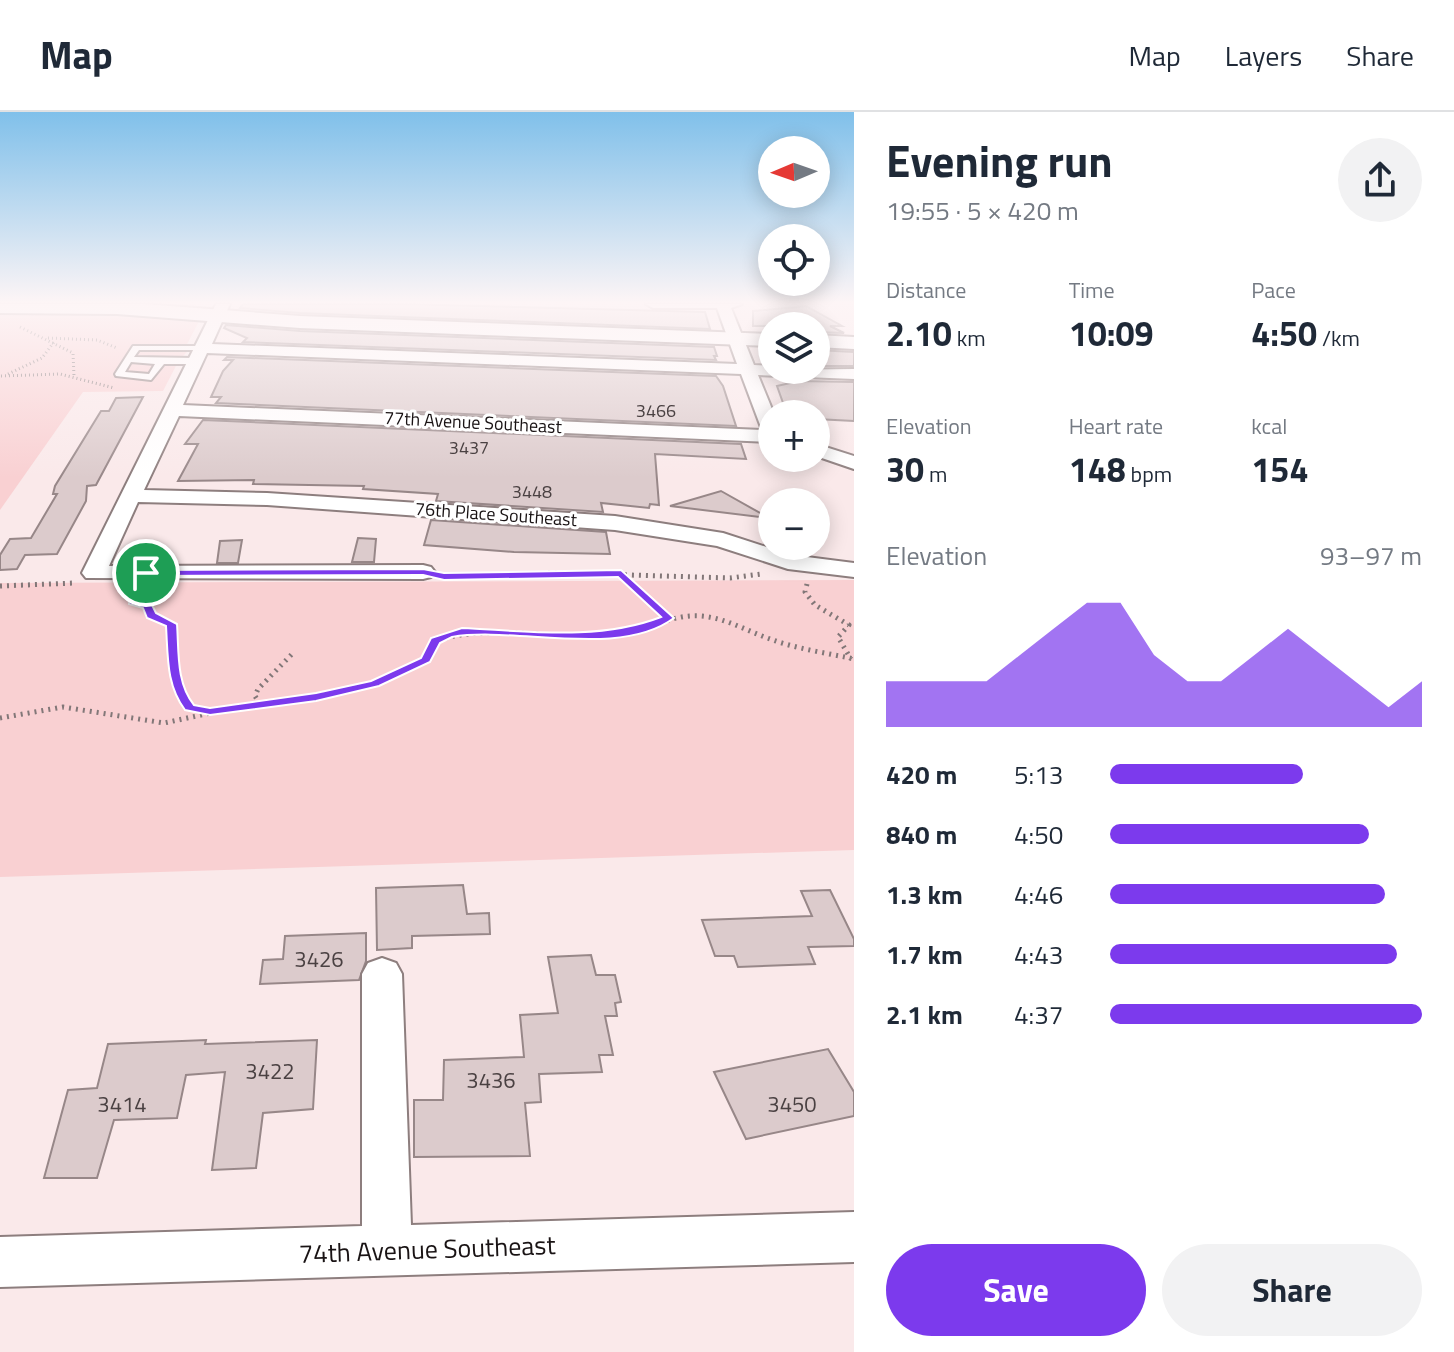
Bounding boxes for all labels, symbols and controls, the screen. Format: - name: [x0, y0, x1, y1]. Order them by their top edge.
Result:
- text: Map: [40, 26, 113, 84]
- text: Map: [1128, 34, 1181, 77]
- text: Layers: [1225, 34, 1302, 77]
- text: Share: [1346, 34, 1414, 77]
- text: Evening run: [886, 127, 1113, 194]
- north arrow: [758, 136, 830, 208]
- map controls: [758, 136, 830, 560]
- button: share: [1338, 138, 1422, 222]
- text: 19:55 · 5 × 420 m: [886, 191, 1079, 230]
- button: locate: [758, 224, 830, 296]
- text: Distance: [886, 273, 966, 307]
- text: Time: [1069, 273, 1115, 307]
- text: Pace: [1251, 273, 1296, 307]
- text: 2.10: [886, 307, 952, 359]
- text: 10:09: [1069, 307, 1154, 359]
- text: 4:50: [1251, 307, 1317, 359]
- button: layers: [758, 312, 830, 384]
- text: km: [952, 321, 986, 355]
- text: /km: [1317, 321, 1360, 355]
- house number: 3466: [636, 397, 676, 424]
- button: +: [758, 400, 830, 472]
- street label: 77th Avenue Southeast: [383, 404, 563, 440]
- text: Elevation: [886, 409, 972, 443]
- text: Heart rate: [1069, 409, 1163, 443]
- text: kcal: [1251, 409, 1287, 443]
- house number: 3437: [449, 434, 489, 461]
- text: 30: [886, 443, 924, 495]
- text: 148: [1069, 443, 1126, 495]
- text: 154: [1251, 443, 1308, 495]
- text: m: [924, 457, 947, 491]
- text: bpm: [1126, 457, 1172, 491]
- house number: 3448: [512, 478, 552, 505]
- button: −: [758, 488, 830, 560]
- street label: 76th Place Southeast: [414, 495, 579, 533]
- text: Elevation: [886, 536, 987, 575]
- text: 93–97 m: [1320, 536, 1422, 575]
- pin: [112, 539, 180, 607]
- icon: arrive: [124, 551, 168, 595]
- text: 420 m: [886, 755, 957, 794]
- text: 5:13: [1014, 755, 1063, 794]
- text: 840 m: [886, 815, 957, 854]
- text: 4:50: [1014, 815, 1063, 854]
- text: 1.3 km: [886, 875, 963, 914]
- text: 4:46: [1014, 875, 1063, 914]
- text: 1.7 km: [886, 935, 963, 974]
- text: 4:43: [1014, 935, 1063, 974]
- house number: 3426: [294, 942, 344, 976]
- text: 2.1 km: [886, 995, 963, 1034]
- text: 4:37: [1014, 995, 1063, 1034]
- house number: 3422: [245, 1054, 295, 1088]
- house number: 3436: [466, 1063, 516, 1097]
- house number: 3414: [97, 1087, 147, 1121]
- house number: 3450: [767, 1087, 817, 1121]
- street label: 74th Avenue Southeast: [298, 1225, 556, 1273]
- button: Save: [886, 1244, 1146, 1336]
- button: Share: [1162, 1244, 1422, 1336]

